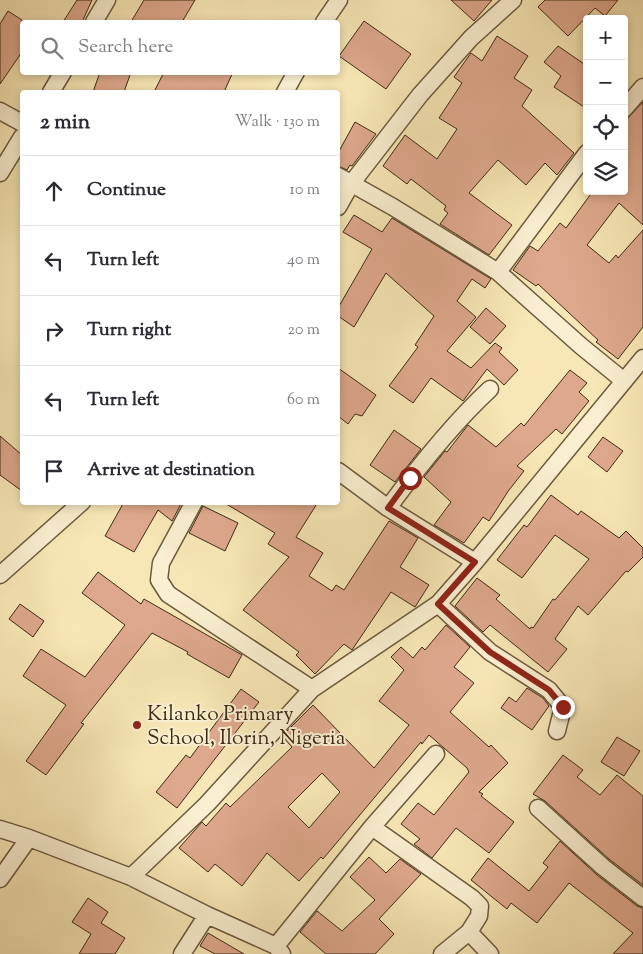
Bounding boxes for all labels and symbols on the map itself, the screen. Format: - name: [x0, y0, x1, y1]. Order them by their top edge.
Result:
- route start: [399, 467, 422, 490]
- route end: [552, 696, 575, 719]
- place label: Kilanko Primary School, Ilorin, Nigeria: [147, 700, 346, 754]
- marker: Kilanko Primary School, Ilorin, Nigeria: [131, 719, 143, 731]

